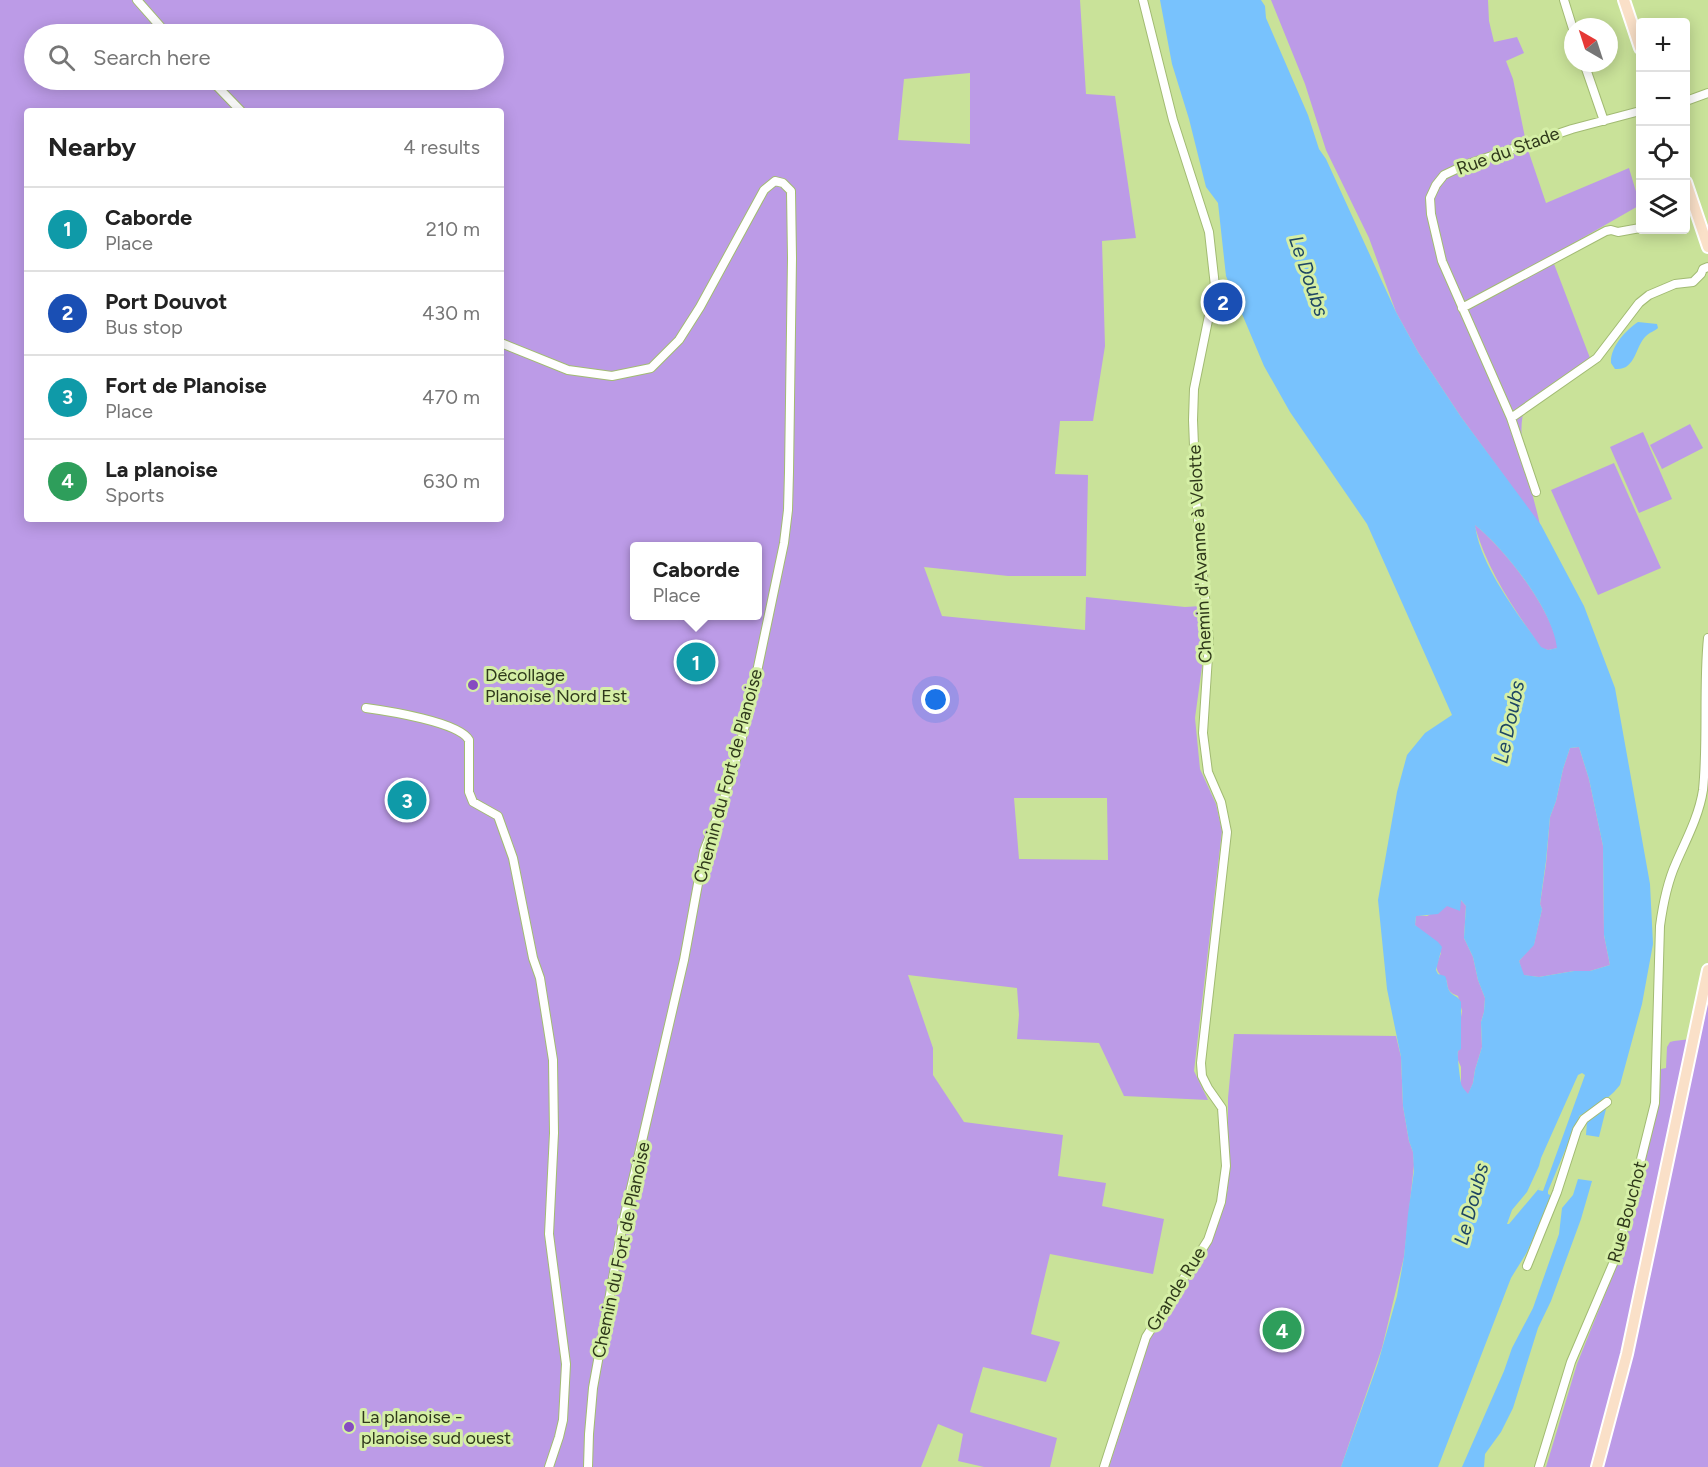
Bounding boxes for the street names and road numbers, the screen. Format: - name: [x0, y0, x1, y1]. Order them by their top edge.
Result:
- street label: Rue du Stade: [1453, 122, 1563, 180]
- street label: Chemin d'Avanne à Velotte: [1183, 444, 1217, 664]
- street label: Chemin du Fort de Planoise: [689, 666, 767, 885]
- street label: Chemin du Fort de Planoise: [587, 1140, 655, 1360]
- street label: Rue Bouchot: [1603, 1159, 1651, 1265]
- street label: Grande Rue: [1142, 1243, 1211, 1335]

